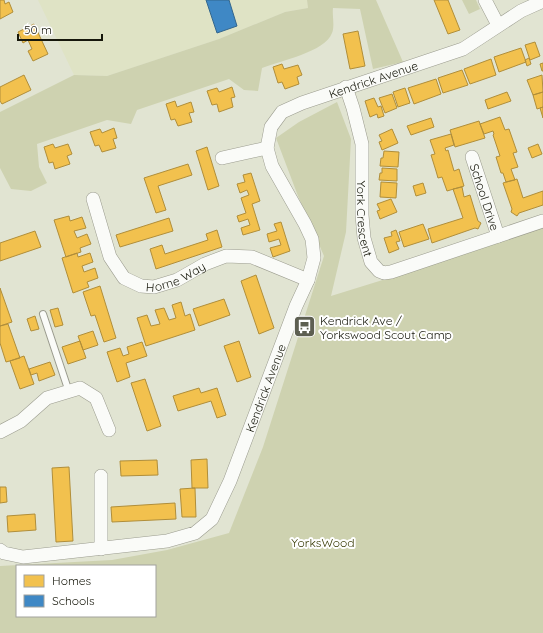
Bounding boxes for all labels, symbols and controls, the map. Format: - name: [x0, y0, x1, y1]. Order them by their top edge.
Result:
- scale bar: [18, 16, 102, 42]
- text: 50 m: [24, 22, 52, 37]
- street label: Kendrick Avenue: [327, 57, 420, 101]
- street label: School Drive: [467, 162, 503, 232]
- street label: York Crescent: [355, 181, 376, 258]
- street label: Horne Way: [145, 258, 208, 295]
- place label: Kendrick Ave / Yorkswood Scout Camp: [320, 313, 452, 342]
- bus stop icon: Kendrick Ave / Yorkswood Scout Camp: [291, 314, 317, 340]
- street label: Kendrick Avenue: [242, 342, 289, 434]
- park label: YorksWood: [291, 535, 355, 550]
- legend: [16, 565, 156, 617]
- text: Homes: [52, 573, 92, 588]
- text: Schools: [52, 593, 95, 608]

